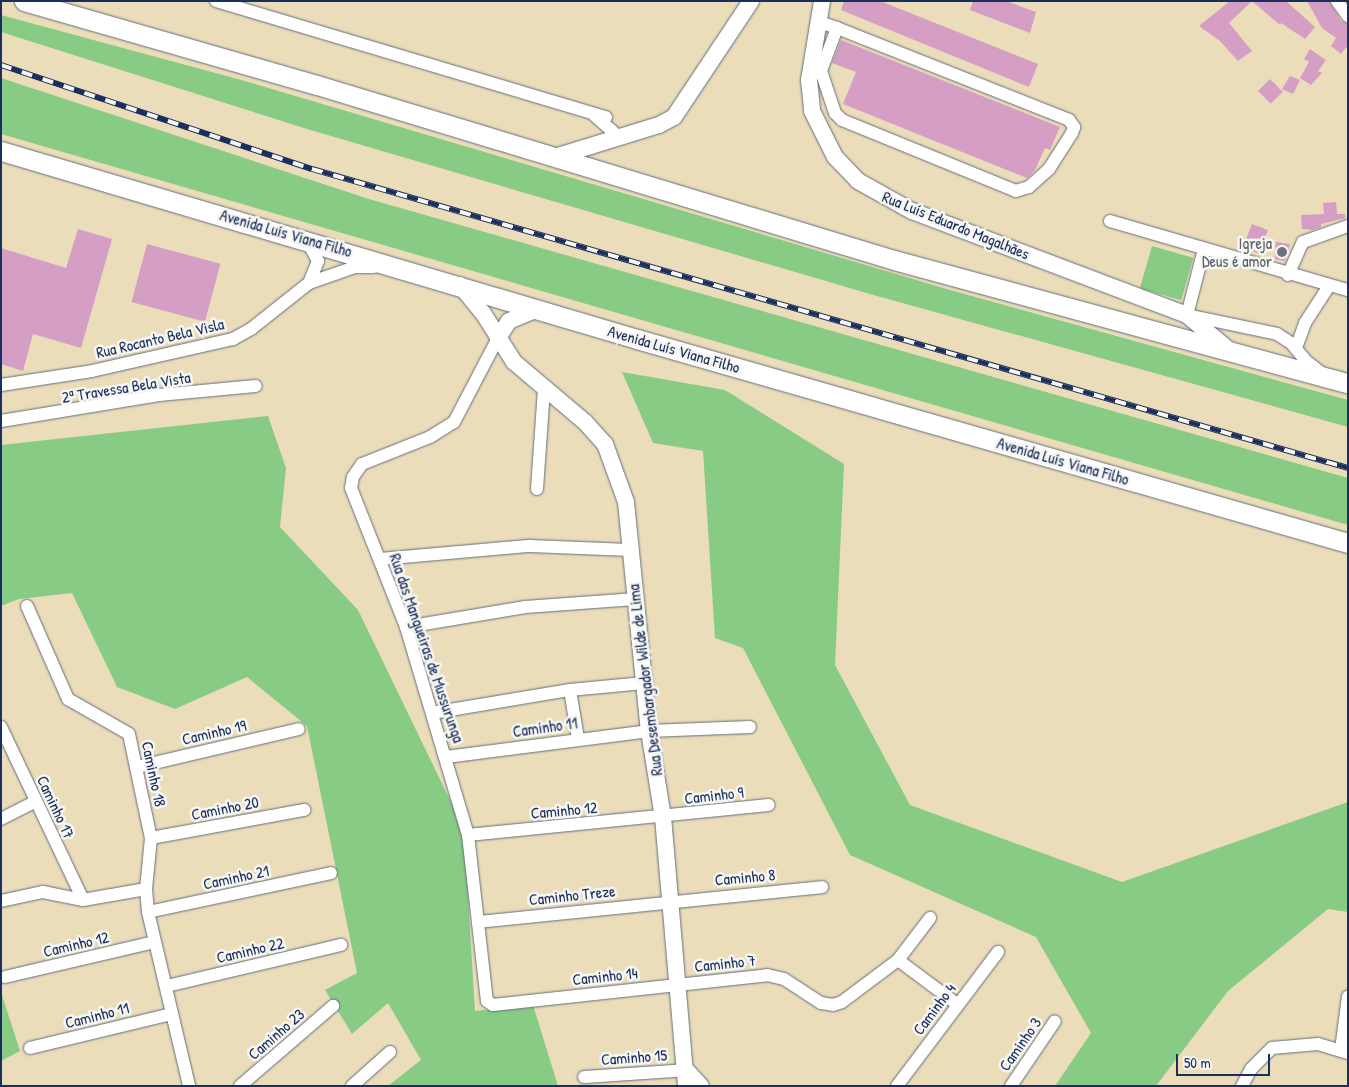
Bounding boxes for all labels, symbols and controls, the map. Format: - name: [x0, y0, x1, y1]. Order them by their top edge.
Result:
- street label: Rua Luís Eduardo Magalhães: [880, 187, 1032, 263]
- street label: Avenida Luís Viana Filho: [218, 205, 354, 261]
- place label: Igreja Deus é amor: [1202, 233, 1272, 271]
- marker: Igreja Deus é amor: [1276, 246, 1288, 258]
- street label: Rua Rocanto Bela Visla: [94, 314, 226, 362]
- street label: Avenida Luís Viana Filho: [606, 321, 742, 377]
- street label: 2ª Travessa Bela Vista: [60, 367, 192, 407]
- street label: Avenida Luís Viana Filho: [995, 433, 1131, 489]
- street label: Rua das Mangueiras de Mussurunga: [386, 551, 468, 745]
- street label: Rua Desembargador Wilde de Lima: [624, 583, 666, 777]
- street label: Caminho 11: [511, 713, 579, 741]
- street label: Caminho 19: [180, 715, 248, 749]
- street label: Caminho 18: [138, 740, 170, 808]
- street label: Caminho 17: [33, 772, 79, 842]
- street label: Caminho 9: [683, 782, 745, 808]
- street label: Caminho 20: [190, 792, 260, 824]
- street label: Caminho 12: [530, 798, 598, 822]
- street label: Caminho 21: [201, 861, 271, 893]
- street label: Caminho 8: [714, 865, 776, 889]
- street label: Caminho Treze: [528, 881, 616, 909]
- street label: Caminho 12: [41, 927, 111, 961]
- street label: Caminho 22: [214, 933, 286, 967]
- street label: Caminho 7: [693, 950, 757, 976]
- street label: Caminho 14: [571, 963, 639, 989]
- street label: Caminho 4: [908, 979, 960, 1039]
- street label: Caminho 11: [63, 998, 131, 1032]
- street label: Caminho 23: [244, 1004, 308, 1064]
- street label: Caminho 3: [995, 1014, 1045, 1074]
- scale bar: [1179, 1044, 1273, 1076]
- street label: Caminho 15: [600, 1045, 668, 1069]
- text: 50 m: [1184, 1052, 1211, 1073]

